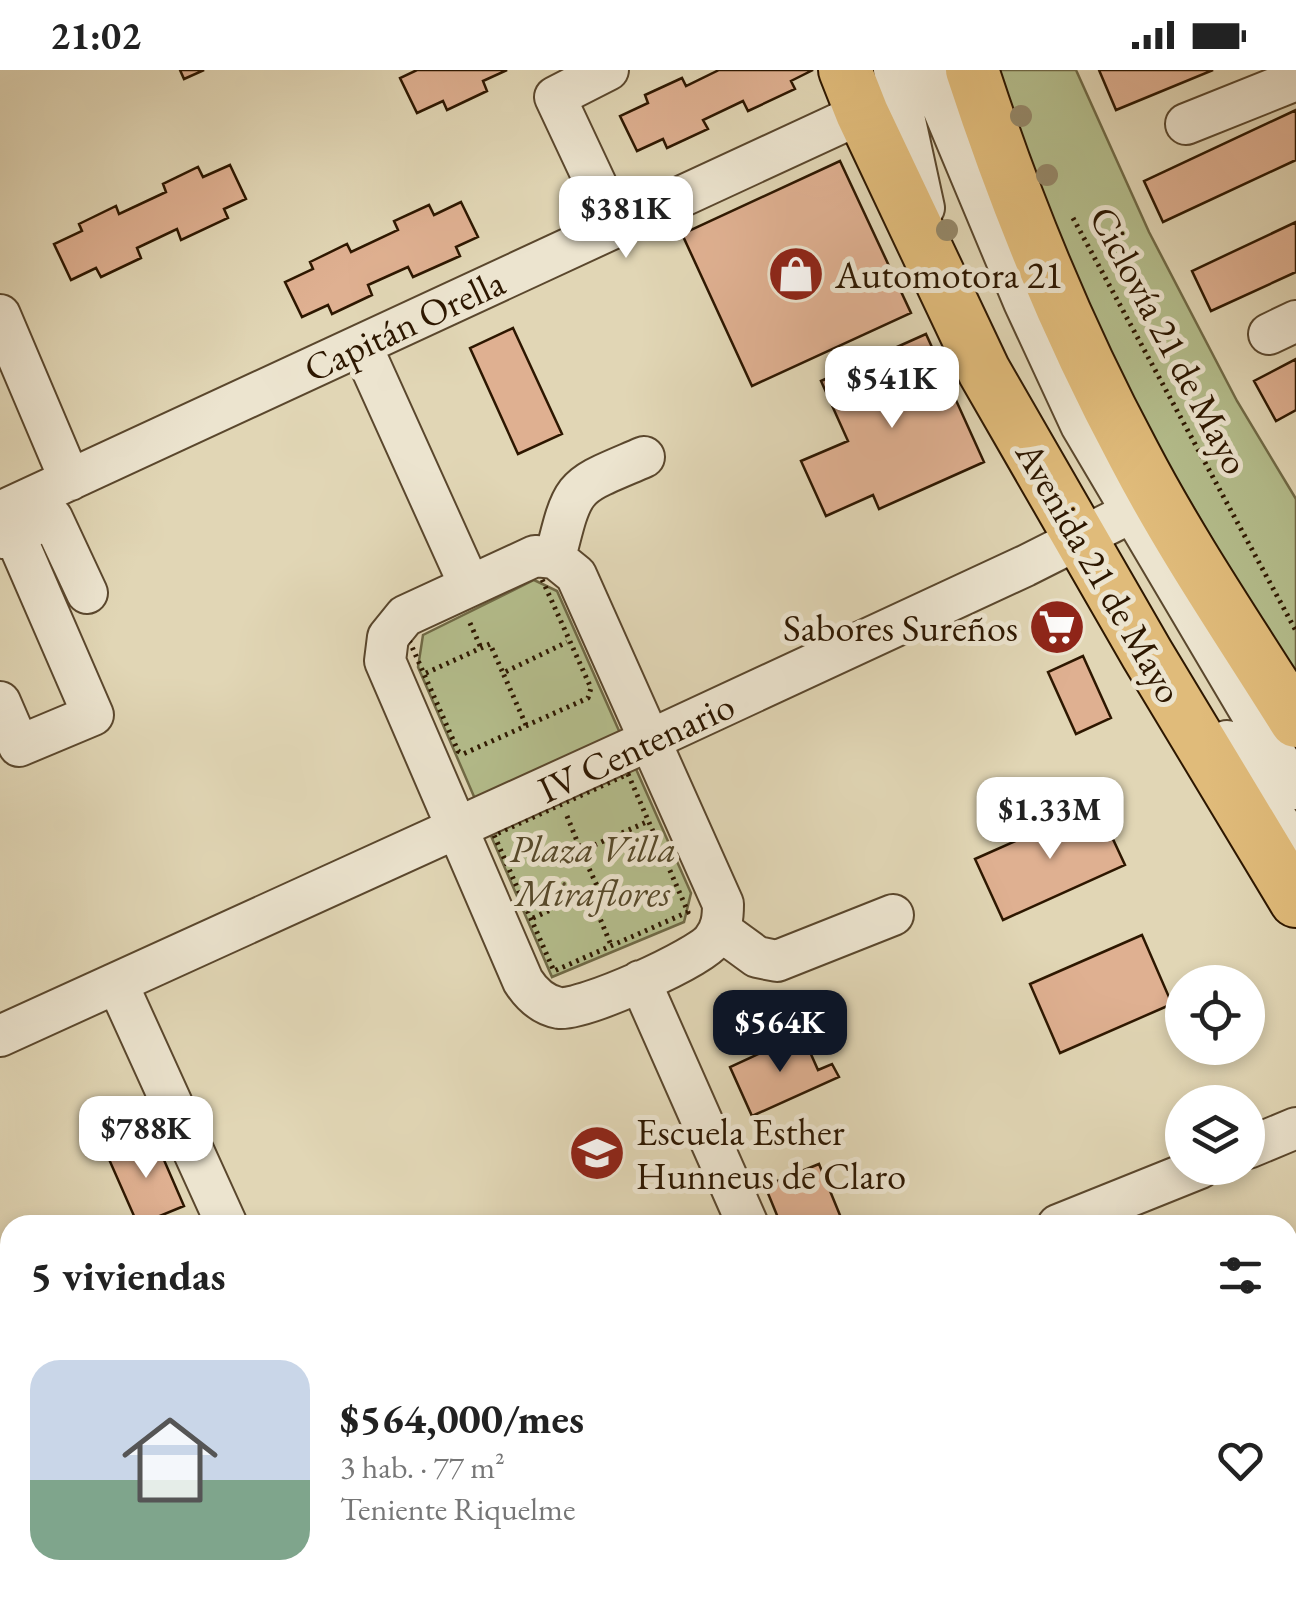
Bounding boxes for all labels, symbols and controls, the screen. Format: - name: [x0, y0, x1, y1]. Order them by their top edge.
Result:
- text: 21:02: [50, 11, 141, 60]
- pin: $381K: [556, 176, 696, 261]
- text: $381K: [581, 187, 671, 229]
- street label: Ciclovía 21 de Mayo: [1079, 198, 1261, 482]
- shop icon: Automotora 21: [766, 244, 826, 304]
- place label: Automotora 21: [834, 250, 1063, 299]
- street label: Capitán Orella: [296, 257, 513, 393]
- pin: $541K: [822, 346, 962, 431]
- text: $541K: [847, 357, 937, 399]
- street label: Avenida 21 de Mayo: [1005, 432, 1195, 712]
- supermarket icon: Sabores Sureños: [1027, 597, 1087, 657]
- place label: Sabores Sureños: [783, 603, 1018, 652]
- street label: IV Centenario: [530, 680, 742, 814]
- pin: $1.33M: [969, 777, 1131, 862]
- text: $1.33M: [999, 788, 1101, 830]
- park label: Plaza Villa Miraflores: [509, 824, 677, 917]
- map controls: [1165, 965, 1265, 1185]
- button: locate: [1165, 965, 1265, 1065]
- pin: $564K: [710, 990, 850, 1075]
- text: $564K: [735, 1001, 825, 1043]
- button: layers: [1165, 1085, 1265, 1185]
- pin: $788K: [76, 1096, 216, 1181]
- text: $788K: [101, 1107, 191, 1149]
- place label: Escuela Esther Hunneus de Claro: [636, 1107, 906, 1200]
- school or university icon: Escuela Esther Hunneus de Claro: [567, 1123, 627, 1183]
- text: 5 viviendas: [30, 1248, 226, 1303]
- icon: filters: [1213, 1248, 1268, 1303]
- text: $564,000/mes: [340, 1391, 584, 1446]
- icon: home: [110, 1400, 230, 1520]
- icon: heart: [1213, 1433, 1268, 1488]
- text: 3 hab. · 77 m²: [340, 1446, 505, 1488]
- text: Teniente Riquelme: [340, 1488, 575, 1530]

